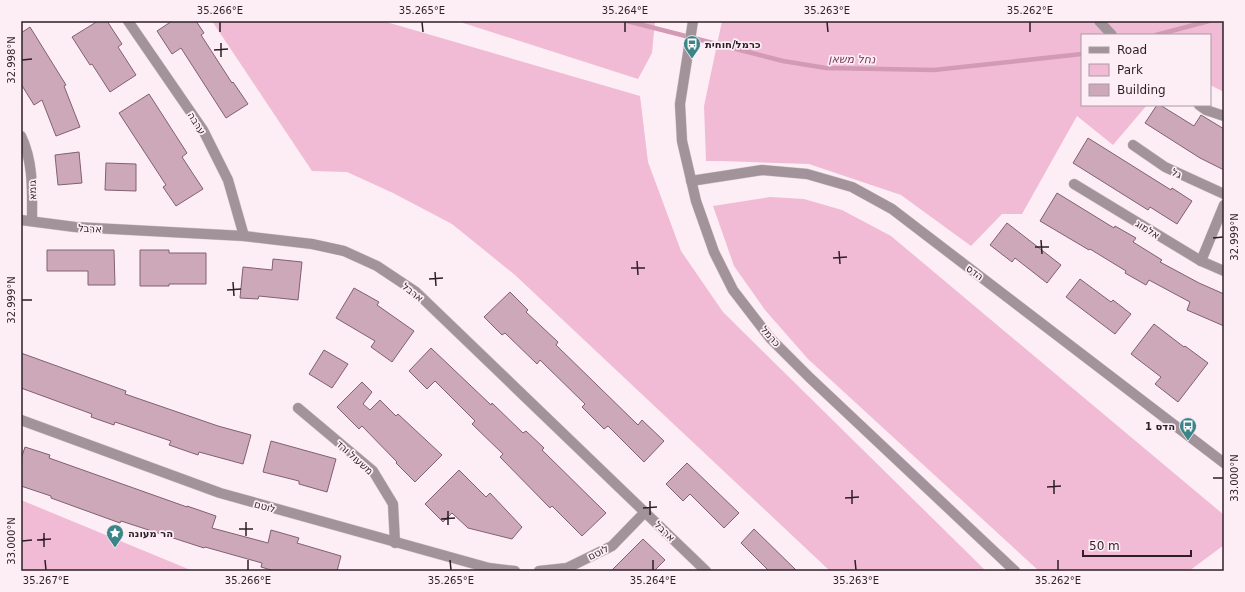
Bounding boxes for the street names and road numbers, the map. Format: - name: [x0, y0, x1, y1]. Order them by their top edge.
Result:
- street label: ערבה: [185, 110, 208, 136]
- street label: גל: [1170, 166, 1184, 181]
- street label: גומא: [27, 180, 38, 200]
- street label: אלמוג: [1134, 218, 1162, 241]
- street label: ארבל: [78, 222, 102, 235]
- street label: הדס: [964, 262, 985, 282]
- street label: ארבל: [400, 281, 425, 304]
- street label: כרמל: [759, 324, 782, 349]
- street label: משעול ורד: [334, 438, 375, 477]
- street label: לוטם: [253, 498, 277, 515]
- street label: ארבל: [652, 519, 677, 544]
- street label: לוטם: [586, 543, 610, 562]

